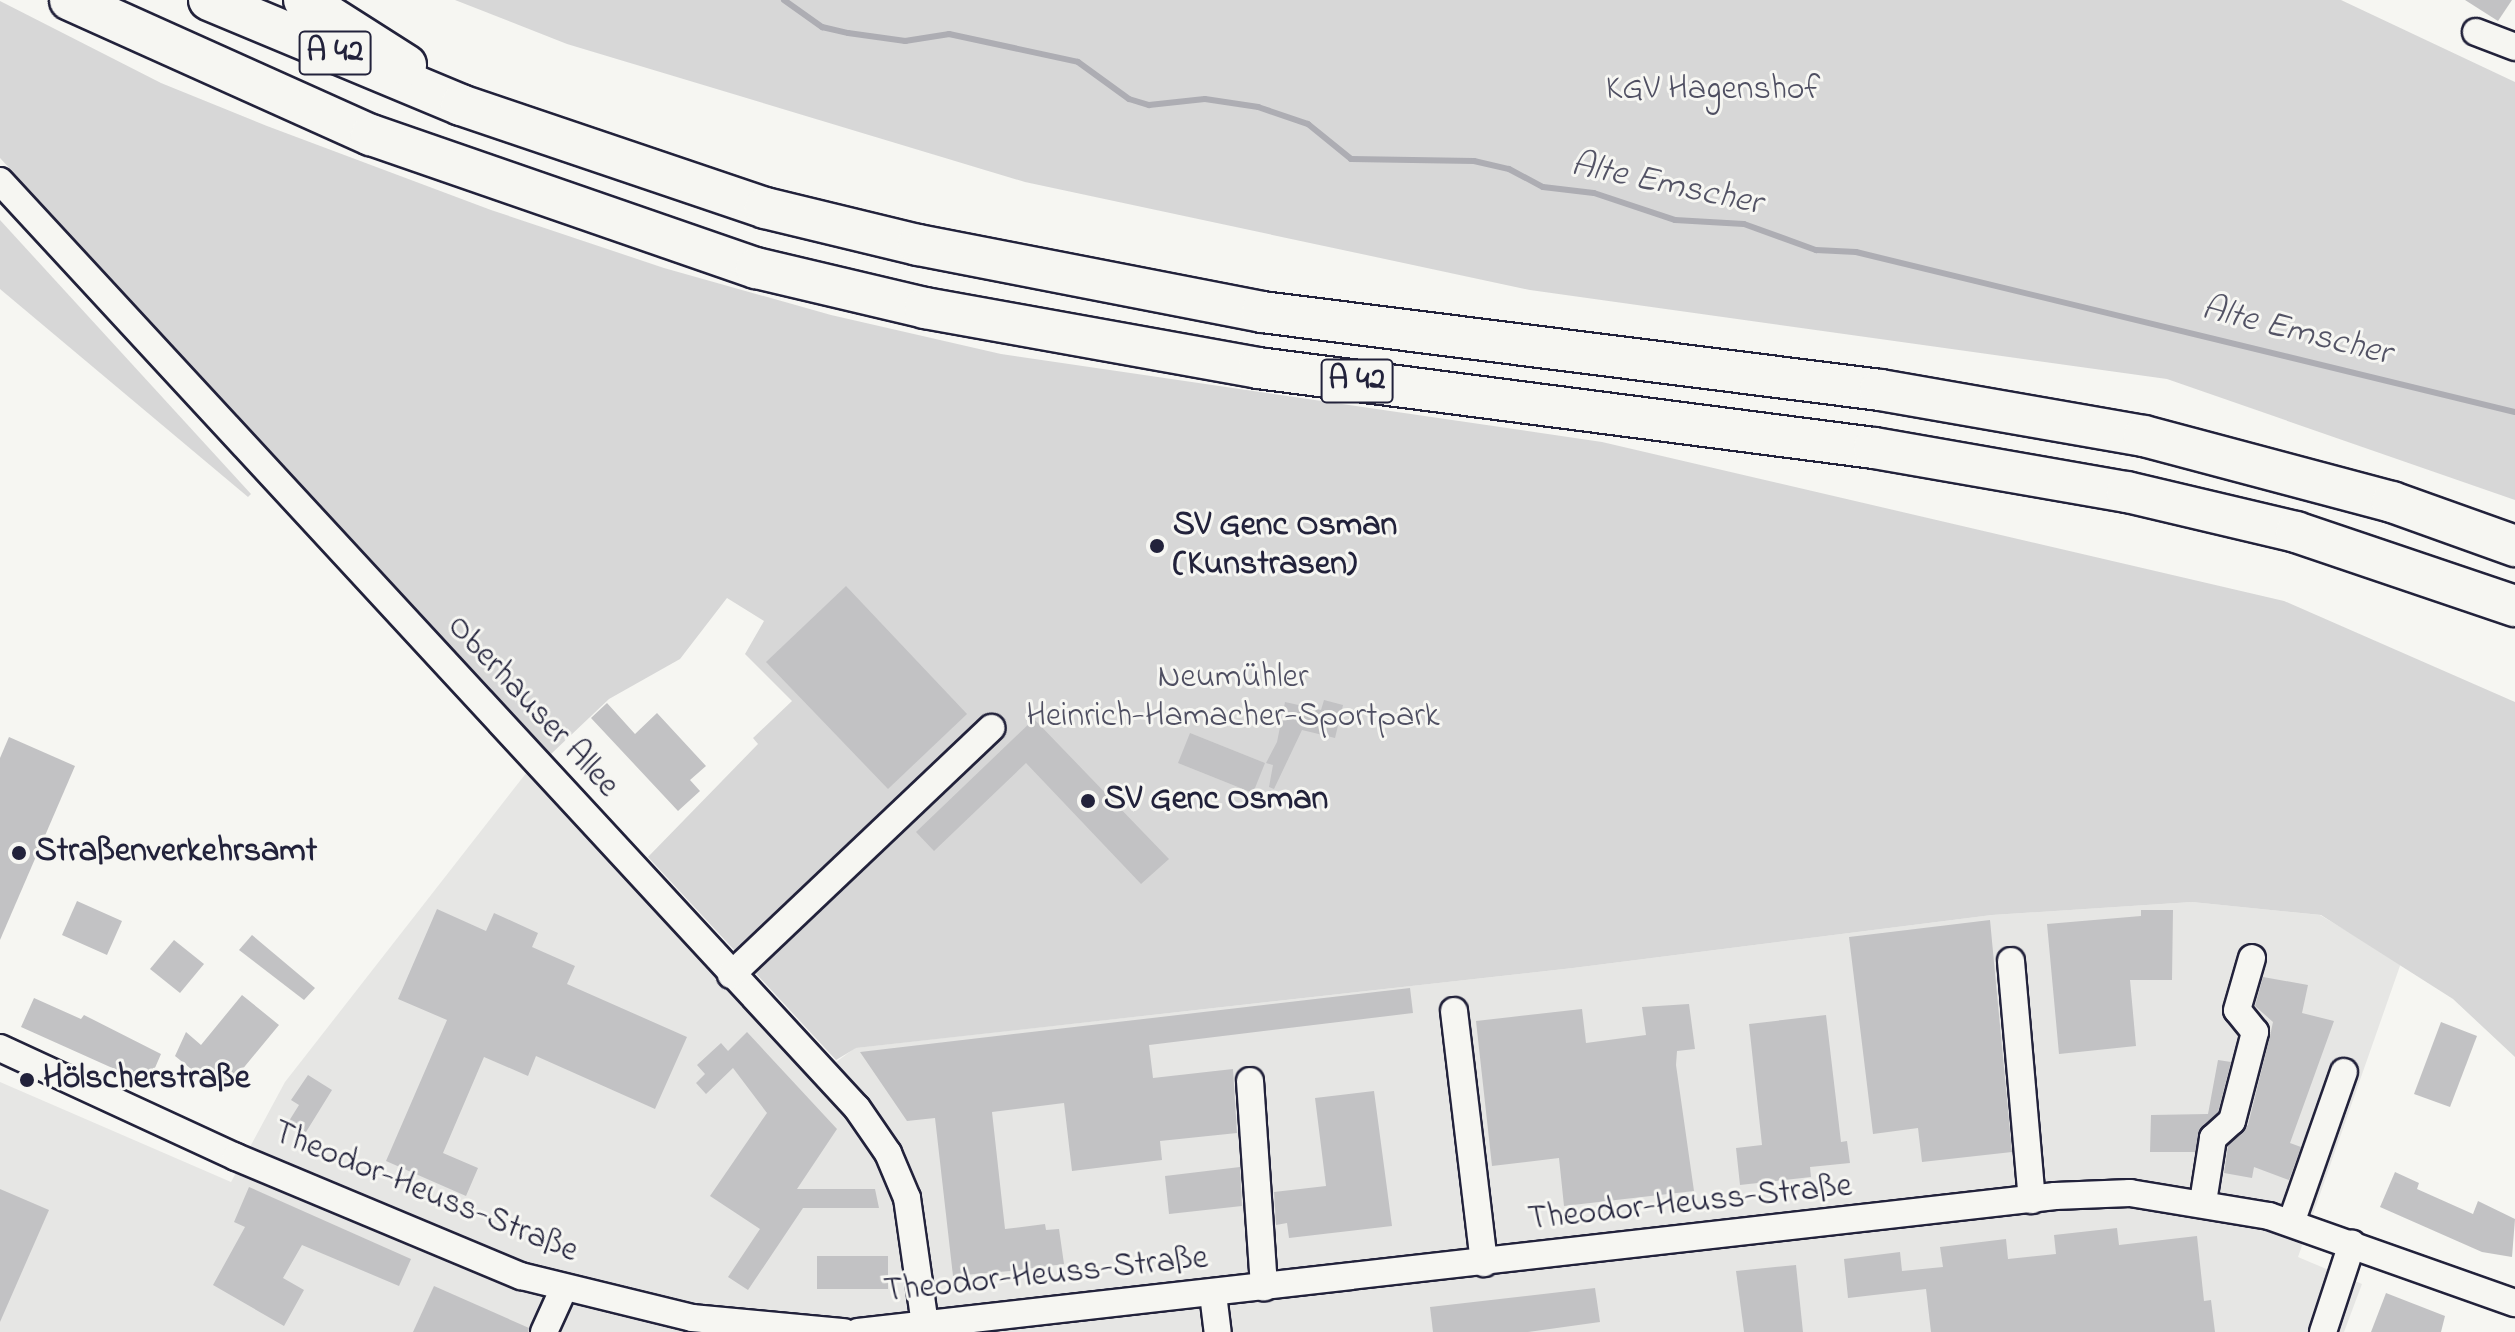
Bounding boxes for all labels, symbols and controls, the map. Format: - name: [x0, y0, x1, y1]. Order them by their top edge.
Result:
- road number: A 42: [297, 25, 373, 81]
- park label: KGV Hagenshof: [1606, 71, 1820, 111]
- water label: Alte Emscher: [1567, 144, 1765, 226]
- water label: Alte Emscher: [2197, 288, 2395, 376]
- road number: A 42: [1319, 353, 1395, 409]
- place label: SV Genc Osman (Kunstrasen): [1173, 506, 1397, 586]
- marker: SV Genc Osman (Kunstrasen): [1148, 537, 1166, 555]
- street label: Oberhauser Allee: [437, 607, 627, 807]
- park label: Neumühler Heinrich-Hamacher-Sportpark: [1026, 658, 1440, 738]
- place label: SV Genc Osman: [1104, 781, 1328, 821]
- marker: SV Genc Osman: [1079, 792, 1097, 810]
- place label: Straßenverkehrsamt: [35, 833, 317, 873]
- marker: Straßenverkehrsamt: [10, 844, 28, 862]
- place label: Hölscherstraße: [43, 1060, 250, 1100]
- marker: Hölscherstraße: [18, 1071, 36, 1089]
- street label: Theodor-Heuss-Straße: [266, 1113, 584, 1273]
- street label: Theodor-Heuss-Straße: [1526, 1167, 1854, 1241]
- street label: Theodor-Heuss-Straße: [882, 1239, 1210, 1313]

